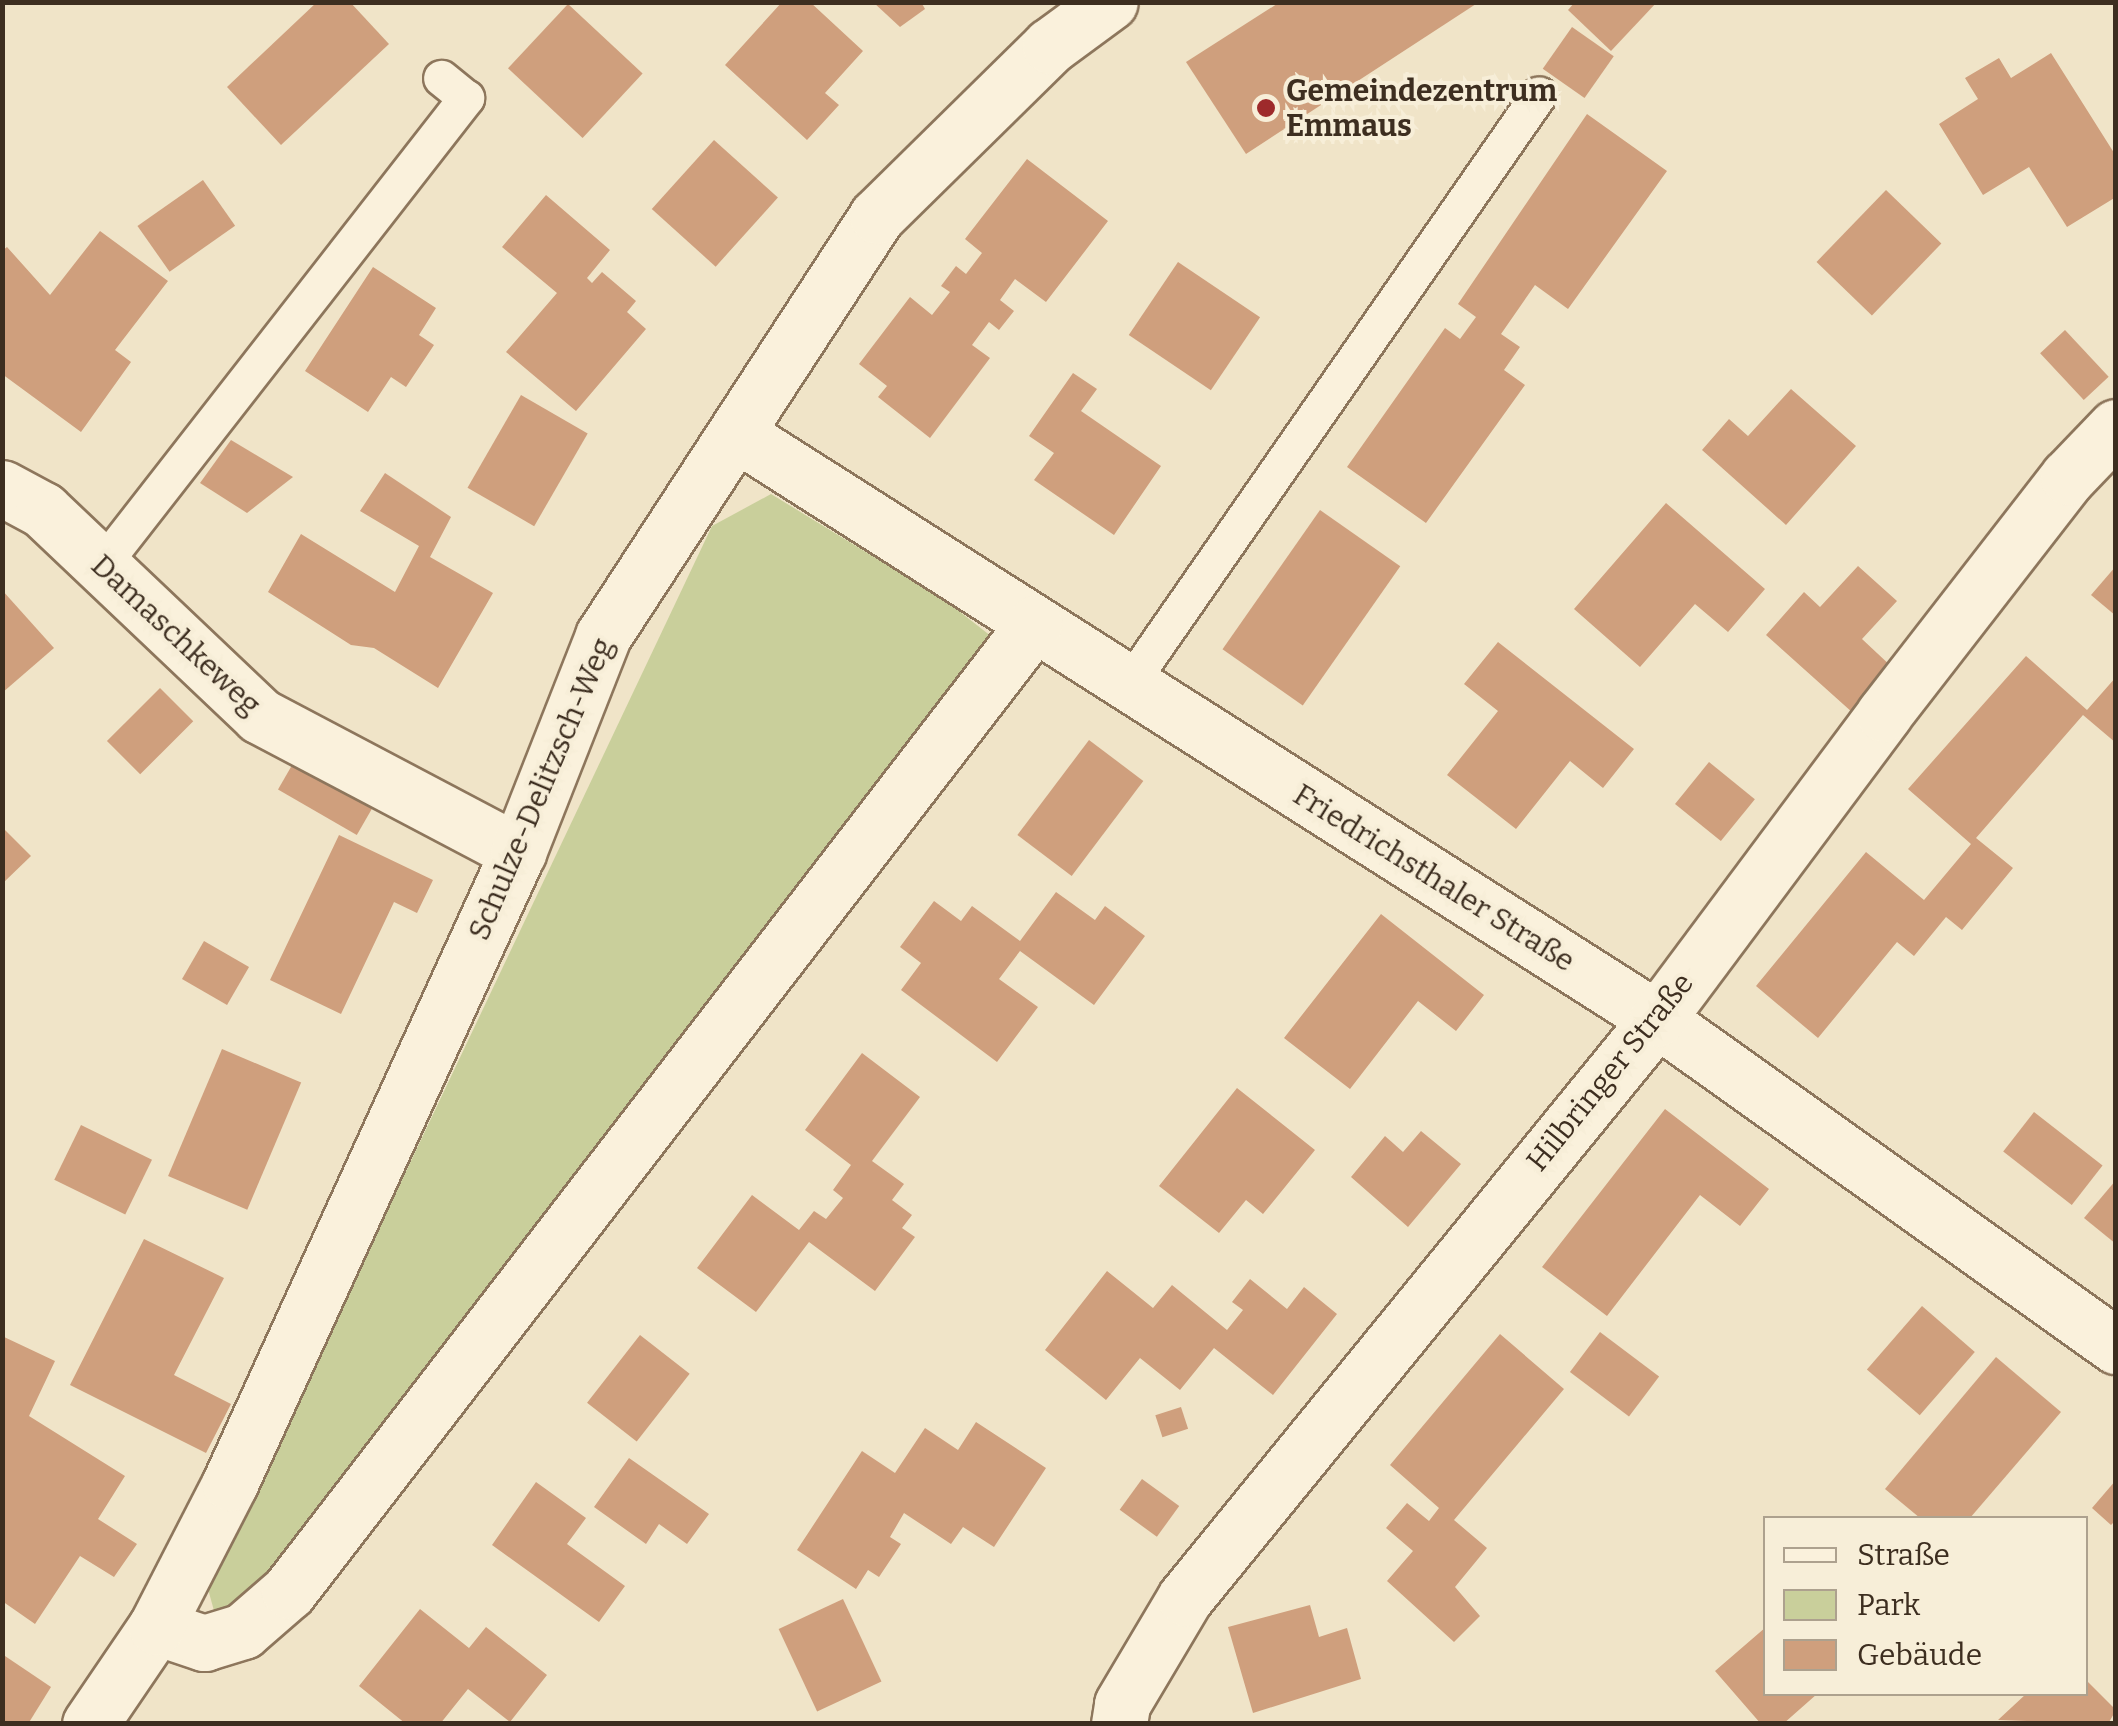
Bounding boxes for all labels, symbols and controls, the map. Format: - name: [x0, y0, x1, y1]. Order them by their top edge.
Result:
- place label: Gemeindezentrum Emmaus: [1286, 73, 1557, 144]
- marker: Gemeindezentrum Emmaus: [1255, 97, 1277, 119]
- street label: Damaschkeweg: [84, 547, 268, 723]
- street label: Schulze-Delitzsch-Weg: [461, 633, 621, 945]
- street label: Friedrichsthaler Straße: [1287, 777, 1581, 979]
- street label: Hilbringer Straße: [1519, 966, 1701, 1178]
- legend: [1763, 1516, 2088, 1696]
- text: Straße: [1857, 1537, 1950, 1573]
- text: Park: [1857, 1587, 1920, 1623]
- text: Gebäude: [1857, 1637, 1982, 1673]

